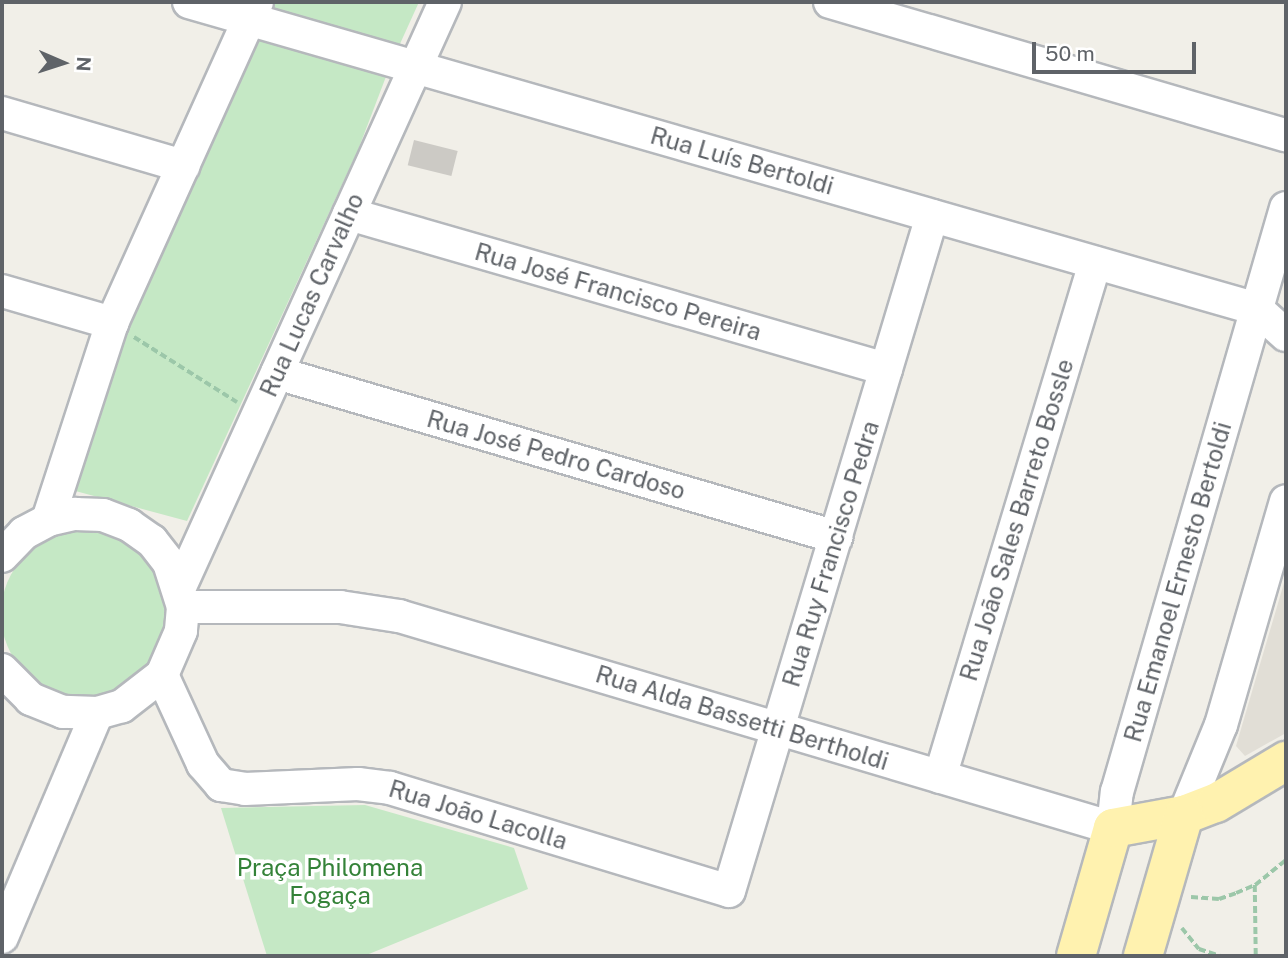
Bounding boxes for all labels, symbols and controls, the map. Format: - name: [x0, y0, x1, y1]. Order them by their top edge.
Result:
- north arrow: [28, 28, 98, 98]
- scale bar: [1036, 28, 1200, 72]
- text: 50 m: [1045, 41, 1095, 66]
- text: N: [73, 56, 95, 72]
- street label: Rua Luís Bertoldi: [647, 121, 837, 201]
- street label: Rua Lucas Carvalho: [254, 189, 370, 401]
- street label: Rua José Francisco Pereira: [471, 237, 765, 347]
- street label: Rua João Sales Barreto Bossle: [954, 355, 1080, 685]
- street label: Rua José Pedro Cardoso: [423, 404, 689, 506]
- street label: Rua Ruy Francisco Pedra: [777, 417, 885, 691]
- street label: Rua Emanoel Ernesto Bertoldi: [1118, 419, 1238, 745]
- street label: Rua Alda Bassetti Bertholdi: [592, 660, 892, 776]
- street label: Rua João Lacolla: [385, 774, 571, 856]
- park label: Praça Philomena Fogaça: [237, 854, 423, 910]

